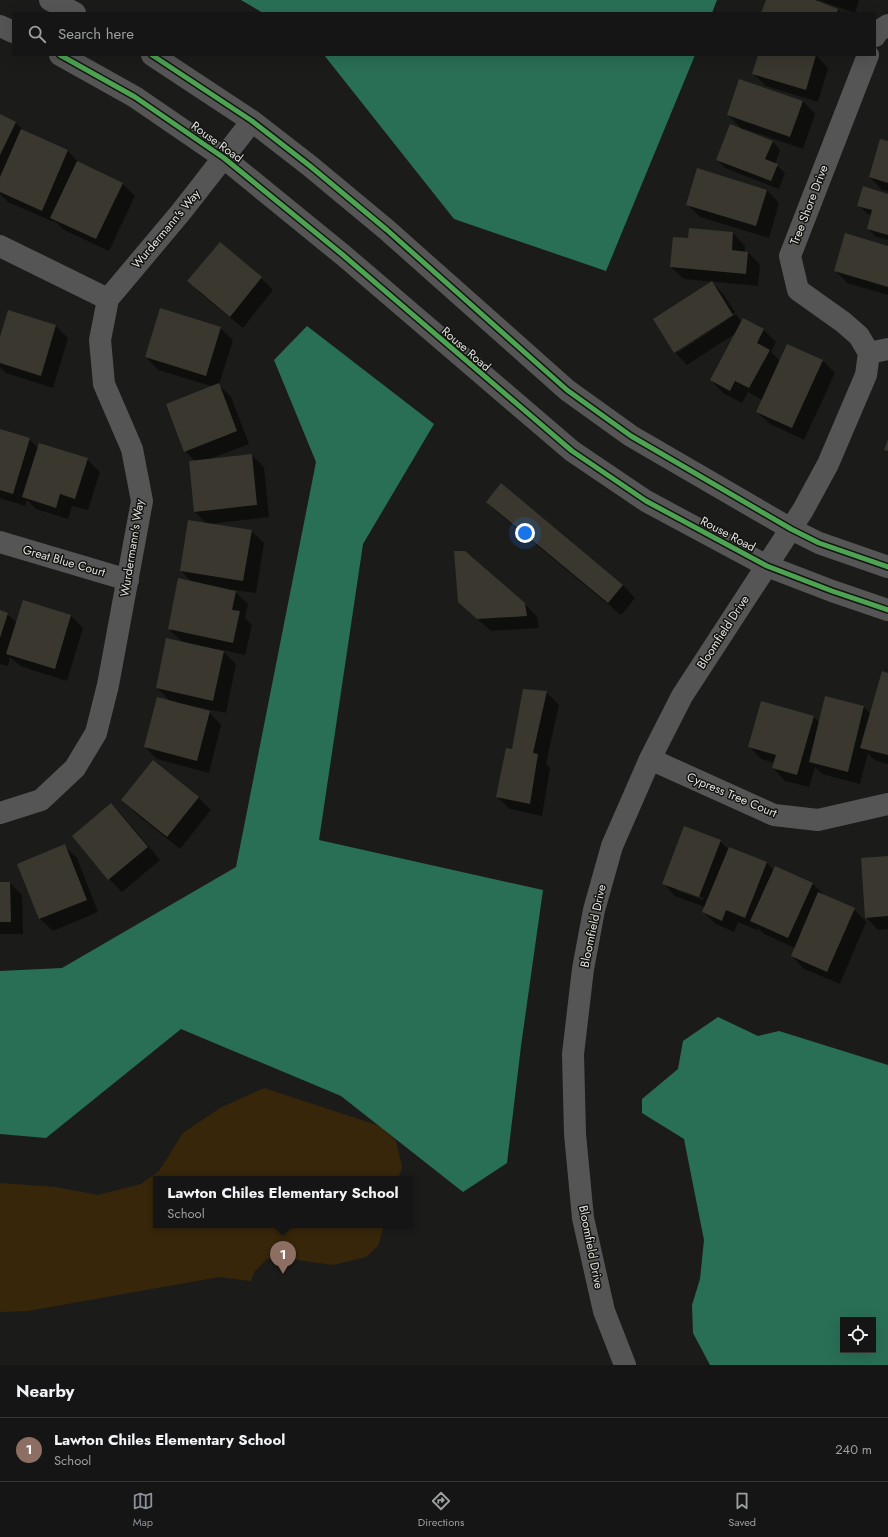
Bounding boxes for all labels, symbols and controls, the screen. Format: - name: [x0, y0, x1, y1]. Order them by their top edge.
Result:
- search box: [12, 12, 876, 56]
- icon: search: [26, 23, 48, 45]
- text: Search here: [58, 23, 134, 45]
- street label: Rouse Road: [187, 117, 247, 167]
- street label: Tree Shore Drive: [785, 162, 833, 248]
- street label: Wurdermann's Way: [128, 185, 205, 272]
- street label: Rouse Road: [437, 323, 495, 375]
- street label: Wurdermann's Way: [115, 497, 149, 598]
- street label: Rouse Road: [697, 512, 759, 556]
- your location: [515, 523, 535, 543]
- street label: Great Blue Court: [21, 541, 108, 581]
- street label: Bloomfield Drive: [692, 592, 754, 672]
- street label: Cypress Tree Court: [684, 768, 780, 822]
- street label: Bloomfield Drive: [575, 883, 611, 969]
- popup: [153, 1176, 413, 1228]
- text: Lawton Chiles Elementary School: [167, 1182, 399, 1204]
- text: School: [167, 1204, 205, 1223]
- street label: Bloomfield Drive: [574, 1204, 608, 1290]
- pin: 1: [270, 1241, 296, 1274]
- map controls: [840, 1317, 876, 1353]
- button: locate: [840, 1317, 876, 1353]
- text: Nearby: [16, 1379, 74, 1403]
- text: Lawton Chiles Elementary School: [54, 1429, 285, 1451]
- text: 1: [26, 1440, 32, 1459]
- text: 240 m: [835, 1440, 872, 1459]
- text: School: [54, 1451, 91, 1470]
- tab: Map: [132, 1490, 154, 1530]
- tab: Directions: [418, 1490, 464, 1530]
- tab: Saved: [728, 1490, 756, 1530]

